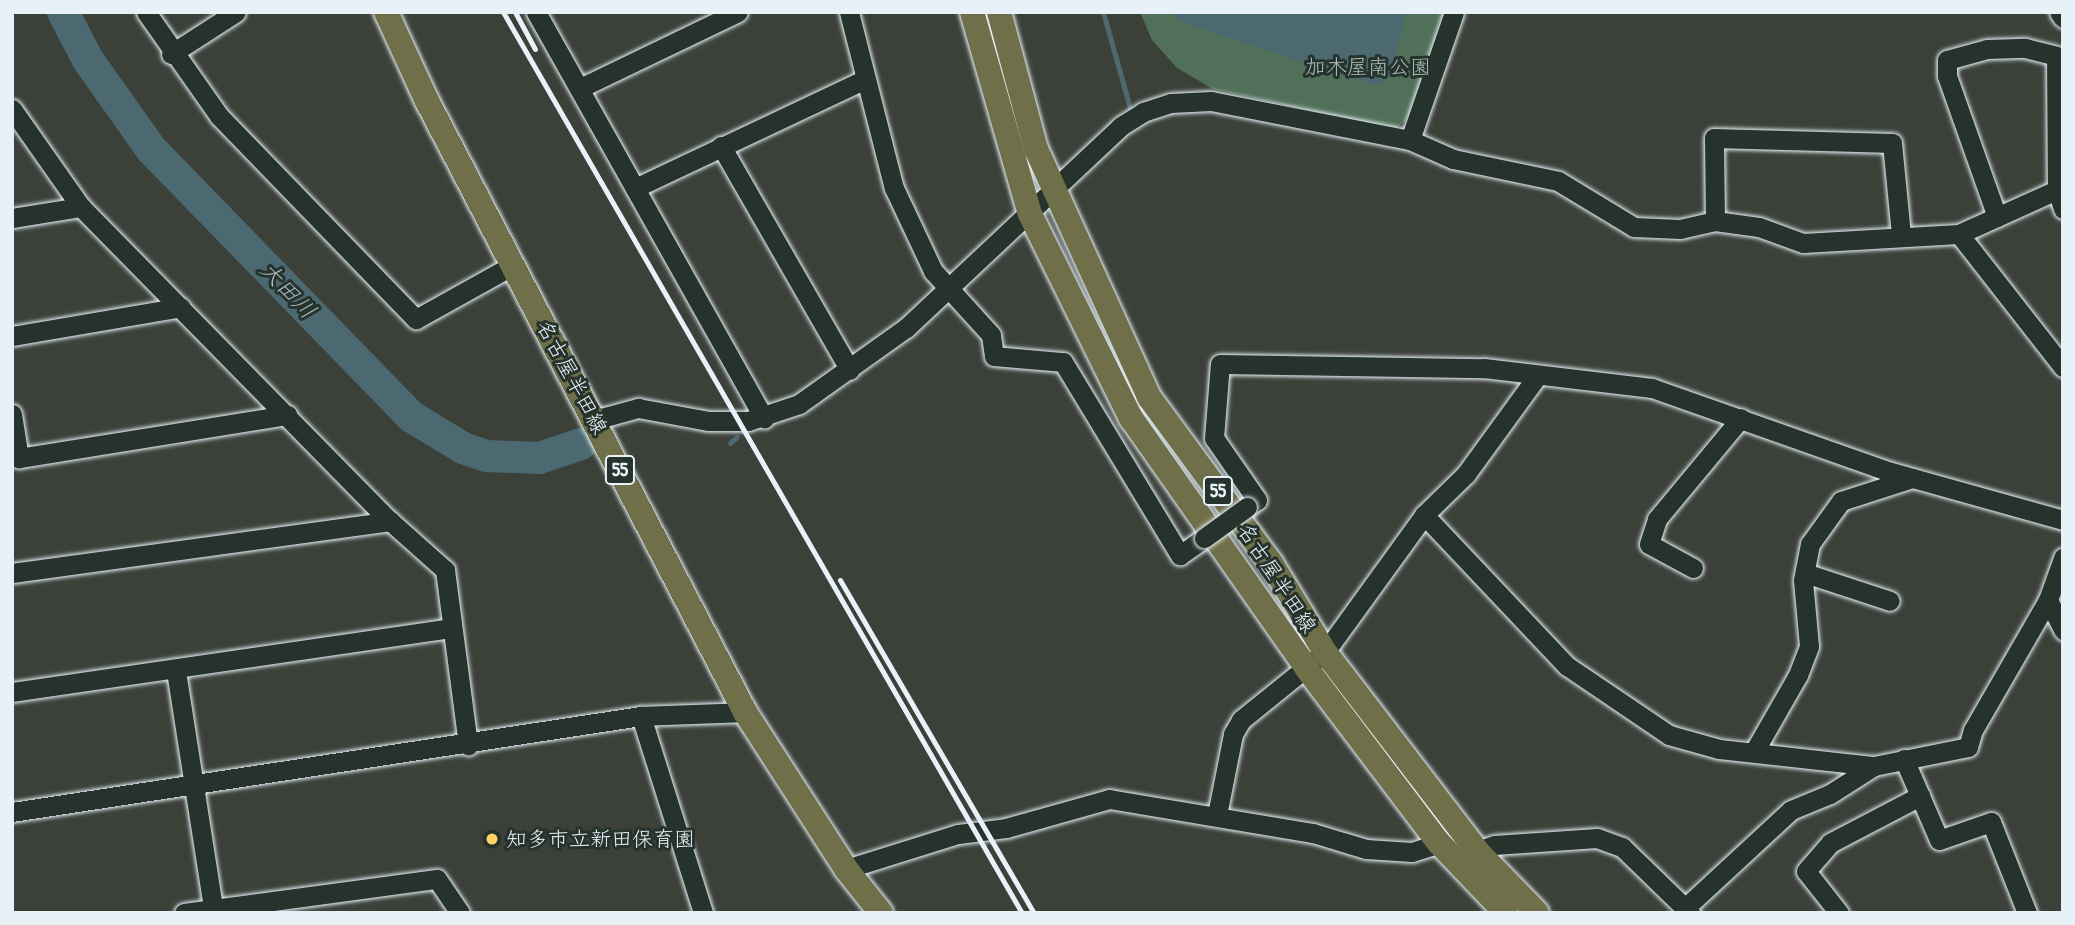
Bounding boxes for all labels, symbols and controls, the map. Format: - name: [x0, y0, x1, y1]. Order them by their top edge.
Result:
- park label: 加木屋南公園: [1305, 54, 1431, 80]
- water label: 大田川: [254, 256, 322, 324]
- street label: 名古屋半田線: [531, 315, 613, 439]
- road number: 55: [604, 454, 636, 485]
- road number: 55: [1202, 476, 1234, 506]
- street label: 名古屋半田線: [1232, 518, 1322, 638]
- place label: 知多市立新田保育園: [506, 826, 695, 852]
- marker: 知多市立新田保育園: [484, 831, 500, 847]

